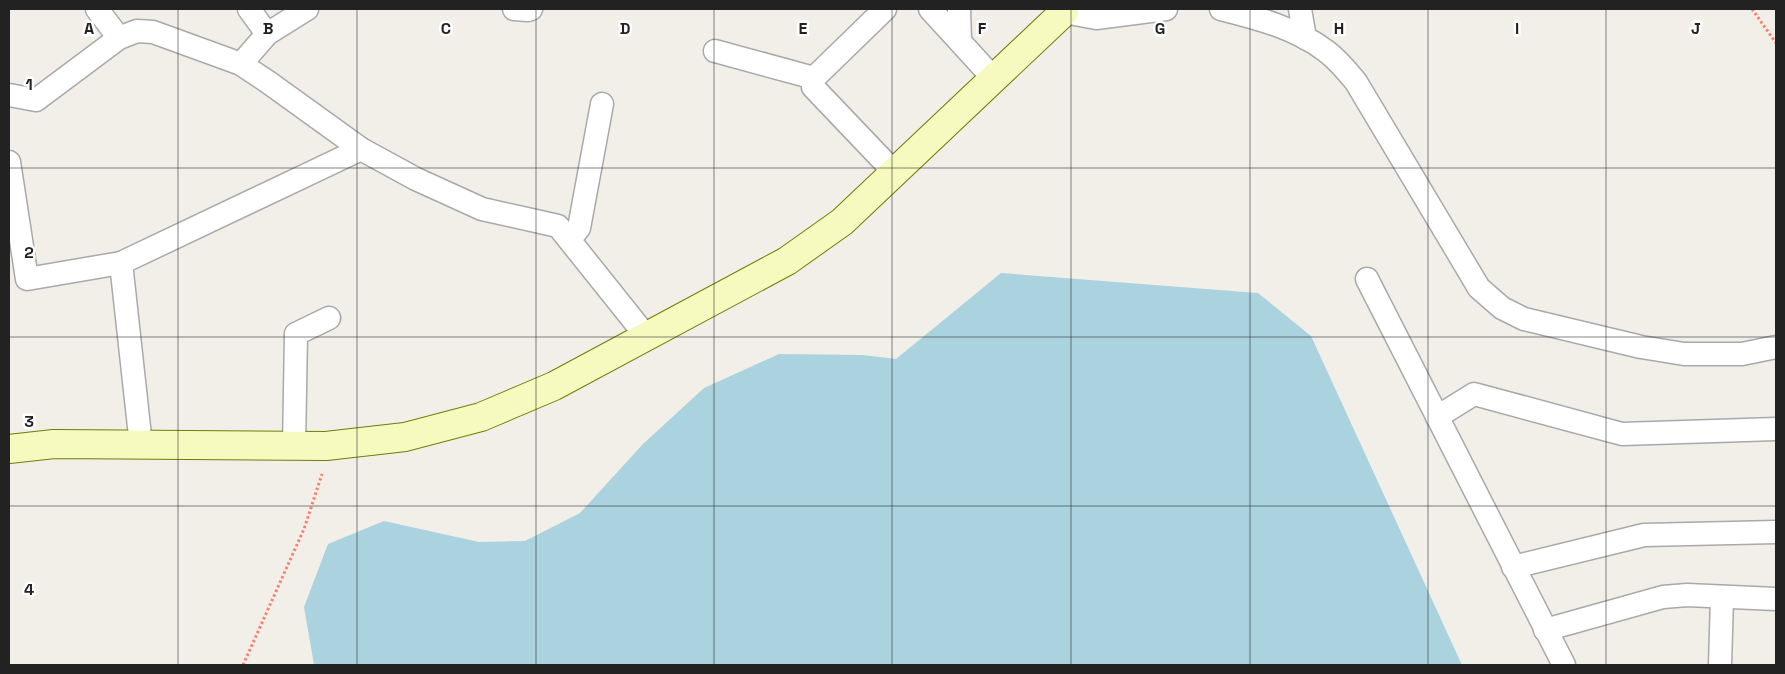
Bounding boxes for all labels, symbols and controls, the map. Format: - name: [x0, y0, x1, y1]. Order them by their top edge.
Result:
- text: A: [84, 18, 94, 39]
- text: B: [263, 18, 273, 39]
- text: C: [441, 18, 451, 39]
- text: D: [620, 18, 630, 39]
- text: E: [799, 18, 808, 39]
- text: F: [978, 18, 987, 39]
- text: G: [1155, 18, 1165, 39]
- text: H: [1334, 18, 1344, 39]
- text: I: [1515, 18, 1519, 39]
- text: J: [1691, 18, 1701, 39]
- text: 1: [25, 74, 33, 95]
- text: 2: [24, 242, 34, 263]
- text: 3: [24, 411, 34, 432]
- text: 4: [24, 579, 34, 600]

